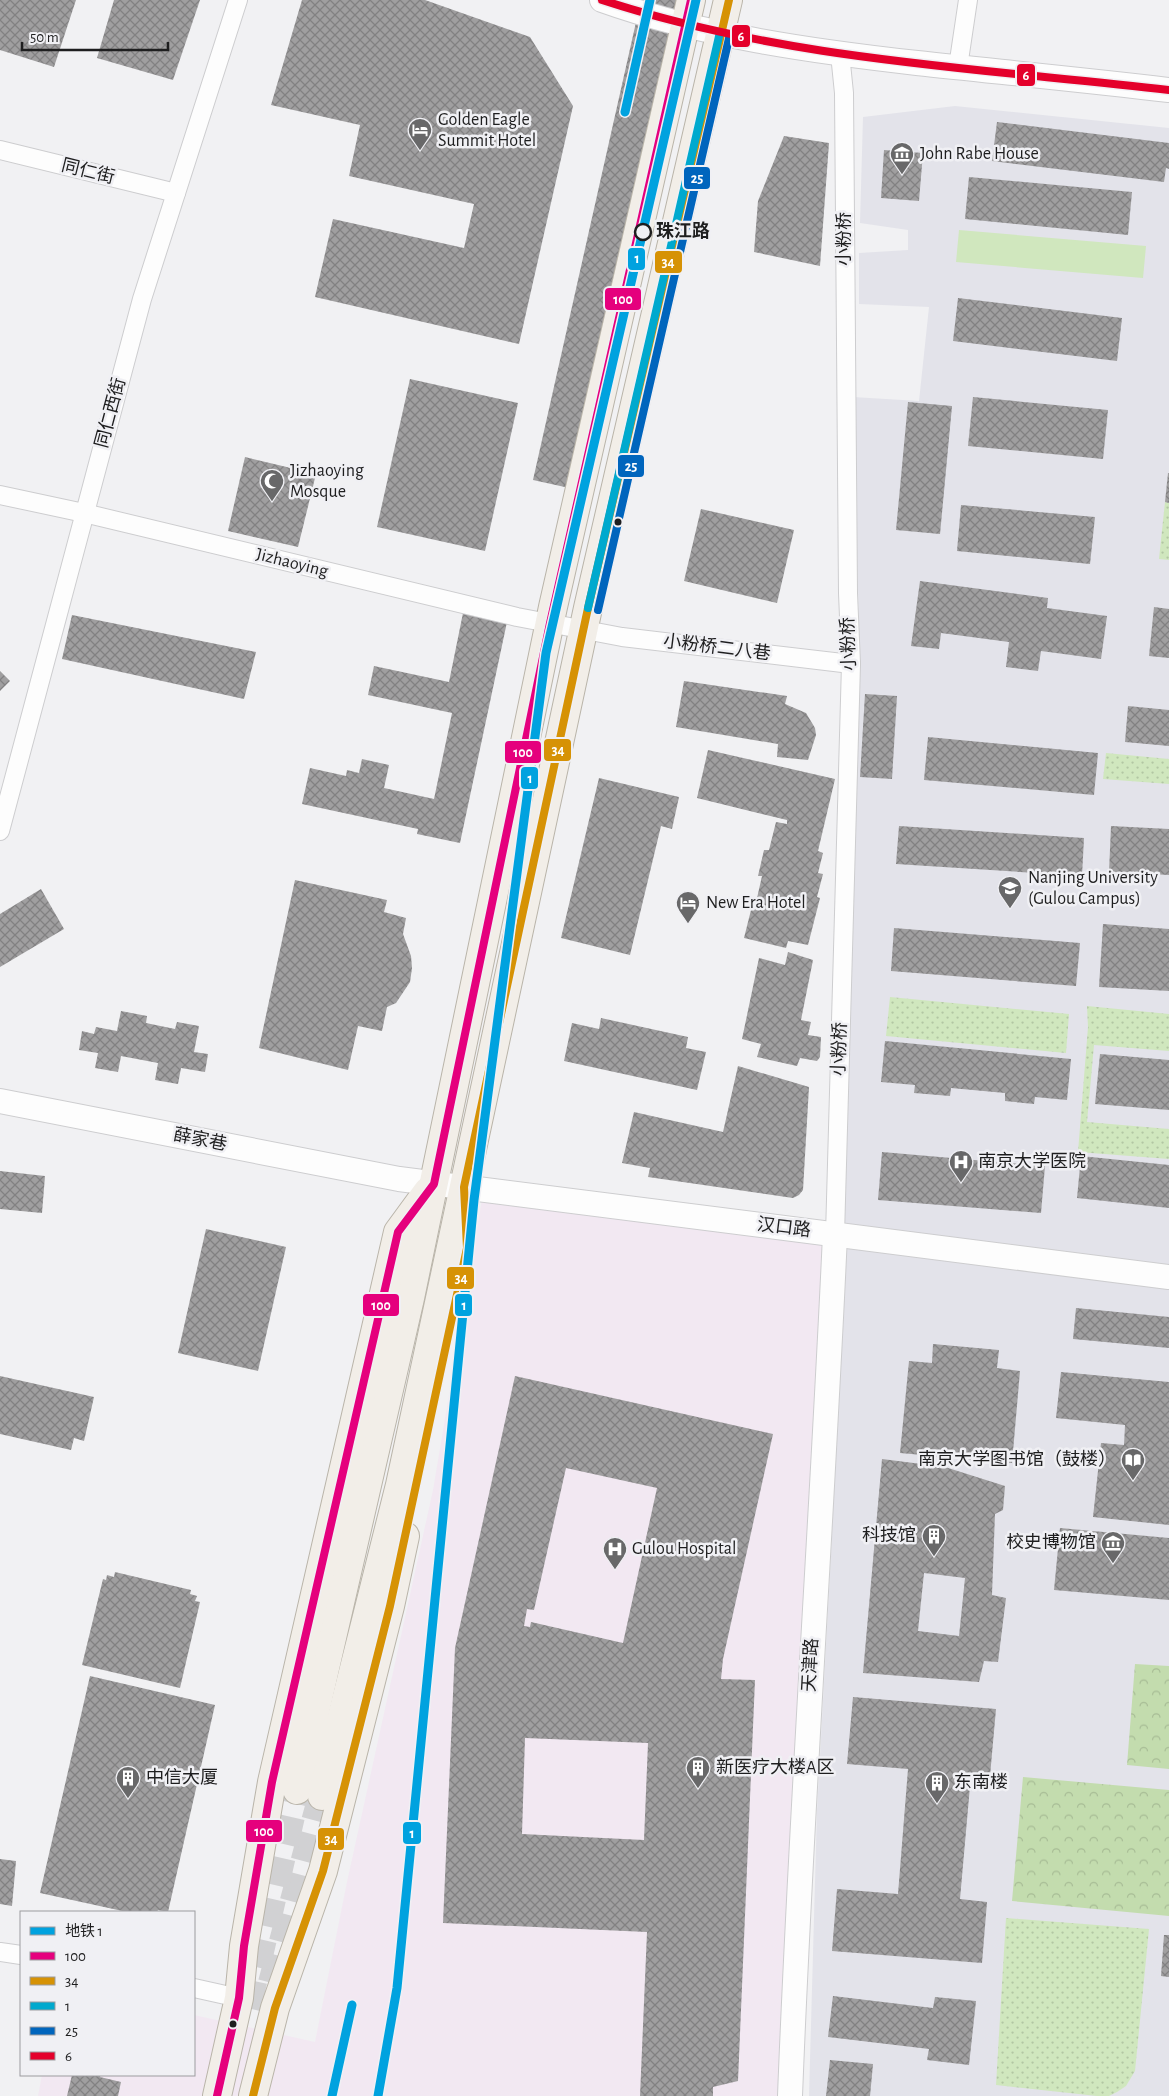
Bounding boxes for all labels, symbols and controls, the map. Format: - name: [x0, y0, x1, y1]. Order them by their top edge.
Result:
- scale bar: [22, 20, 169, 52]
- line badge: 6: [731, 24, 751, 48]
- text: 50 m: [30, 30, 59, 45]
- text: 6: [738, 30, 745, 44]
- line badge: 6: [1016, 63, 1036, 87]
- text: 6: [1023, 69, 1030, 83]
- place label: Golden Eagle Summit Hotel: [438, 111, 536, 150]
- hotel icon: Golden Eagle Summit Hotel: [407, 117, 433, 151]
- museum icon: John Rabe House: [889, 141, 915, 175]
- place label: John Rabe House: [920, 145, 1039, 163]
- street label: 同仁街: [60, 155, 117, 187]
- line badge: 25: [683, 166, 711, 190]
- text: 25: [691, 172, 703, 186]
- street label: 小粉桥: [834, 212, 854, 266]
- place label: 珠江路: [656, 221, 710, 241]
- marker: 珠江路: [634, 223, 652, 241]
- line badge: 1: [627, 247, 646, 271]
- line badge: 34: [654, 250, 683, 274]
- text: 1: [634, 252, 640, 266]
- text: 34: [661, 256, 675, 270]
- line badge: 100: [604, 287, 642, 311]
- text: 100: [613, 293, 633, 307]
- street label: 同仁西街: [91, 375, 129, 450]
- line badge: 25: [617, 454, 645, 478]
- text: 25: [625, 460, 637, 474]
- place label: Jizhaoying Mosque: [290, 462, 364, 501]
- mosque icon: Jizhaoying Mosque: [259, 468, 285, 502]
- unlabelled marker: [613, 517, 623, 527]
- street label: Jizhaoying: [254, 545, 330, 581]
- street label: 小粉桥: [837, 617, 859, 671]
- street label: 小粉桥二八巷: [662, 631, 772, 664]
- line badge: 34: [543, 738, 572, 762]
- line badge: 100: [504, 740, 542, 764]
- text: 34: [551, 744, 565, 758]
- text: 100: [513, 746, 533, 760]
- line badge: 1: [520, 766, 539, 790]
- text: 1: [527, 772, 533, 786]
- place label: Nanjing University (Gulou Campus): [1028, 869, 1158, 908]
- school or university icon: Nanjing University (Gulou Campus): [997, 875, 1023, 909]
- hotel icon: New Era Hotel: [675, 890, 701, 924]
- place label: New Era Hotel: [706, 894, 806, 912]
- street label: 小粉桥: [828, 1022, 850, 1076]
- street label: 薛家巷: [172, 1124, 229, 1154]
- hospital icon: 南京大学医院: [948, 1149, 974, 1183]
- place label: 南京大学医院: [978, 1151, 1086, 1171]
- street label: 汉口路: [756, 1214, 812, 1240]
- line badge: 34: [446, 1266, 475, 1290]
- text: 34: [454, 1272, 468, 1286]
- line badge: 100: [362, 1293, 400, 1317]
- line badge: 1: [454, 1293, 473, 1317]
- text: 100: [371, 1299, 391, 1313]
- text: 1: [461, 1299, 467, 1313]
- library icon: 南京大学图书馆（鼓楼）: [1120, 1447, 1146, 1481]
- place label: 南京大学图书馆（鼓楼）: [918, 1449, 1116, 1469]
- building icon: 科技馆: [921, 1523, 947, 1557]
- place label: 科技馆: [862, 1525, 916, 1545]
- museum icon: 校史博物馆: [1100, 1530, 1126, 1564]
- place label: 校史博物馆: [1006, 1532, 1096, 1552]
- hospital icon: Gulou Hospital: [602, 1536, 628, 1570]
- place label: Gulou Hospital: [632, 1540, 737, 1558]
- street label: 天津路: [799, 1637, 821, 1692]
- building icon: 新医疗大楼A区: [685, 1755, 711, 1789]
- place label: 新医疗大楼A区: [716, 1757, 834, 1777]
- building icon: 中信大厦: [115, 1765, 141, 1799]
- place label: 中信大厦: [146, 1767, 218, 1787]
- building icon: 东南楼: [924, 1770, 950, 1804]
- place label: 东南楼: [954, 1772, 1008, 1792]
- line badge: 100: [245, 1819, 283, 1843]
- line badge: 1: [402, 1821, 422, 1845]
- text: 100: [254, 1825, 274, 1839]
- line badge: 34: [317, 1827, 345, 1851]
- text: 1: [409, 1827, 415, 1841]
- text: 34: [324, 1833, 338, 1847]
- legend: [20, 1911, 195, 2076]
- text: 地铁 1: [65, 1923, 103, 1939]
- text: 100: [65, 1949, 86, 1964]
- text: 34: [65, 1974, 78, 1989]
- text: 1: [65, 1999, 70, 2014]
- unlabelled marker: [228, 2019, 238, 2029]
- text: 25: [65, 2024, 78, 2039]
- text: 6: [65, 2049, 72, 2064]

